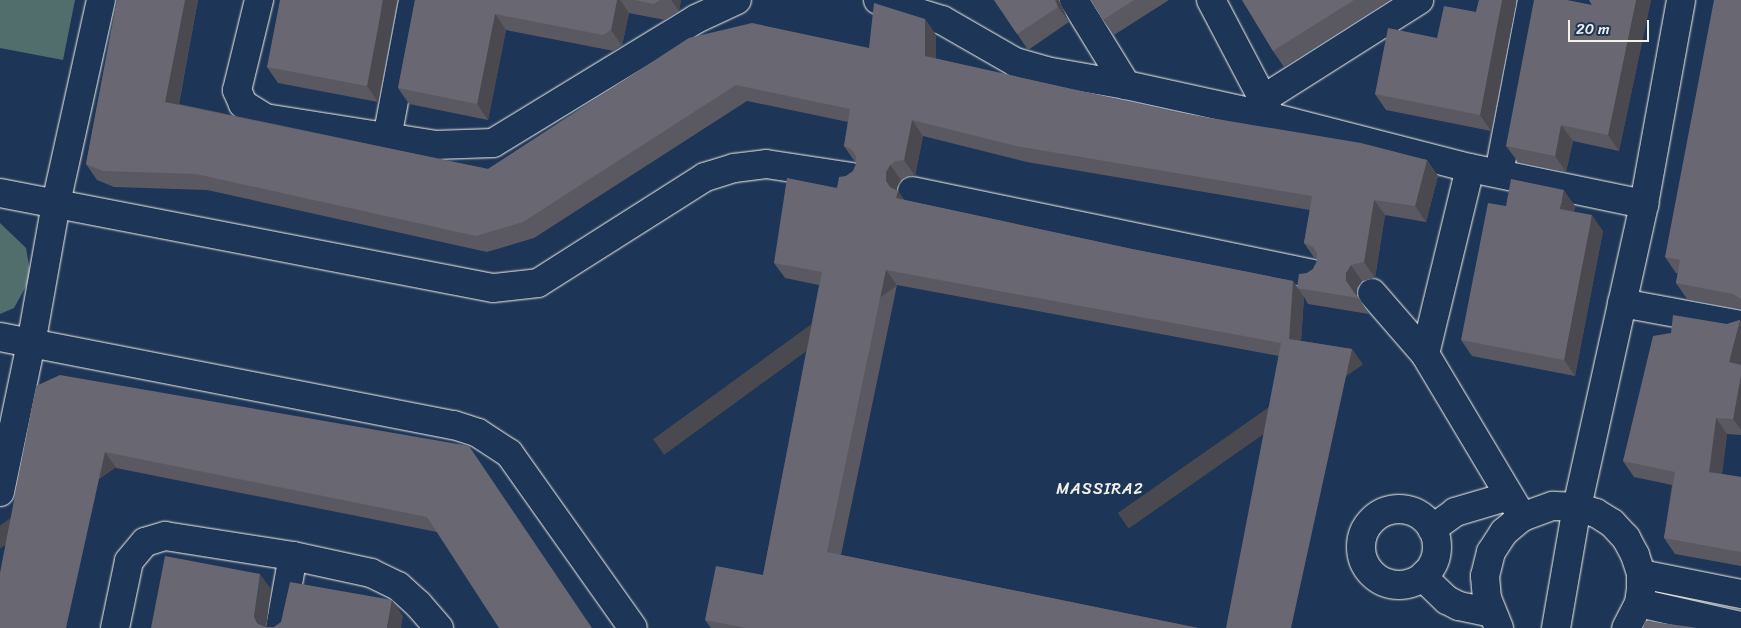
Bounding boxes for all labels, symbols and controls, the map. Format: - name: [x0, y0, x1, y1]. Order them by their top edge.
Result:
- scale bar: [1571, 10, 1652, 42]
- text: 20 m: [1576, 16, 1610, 42]
- district label: MASSIRA2: [1057, 479, 1143, 499]

